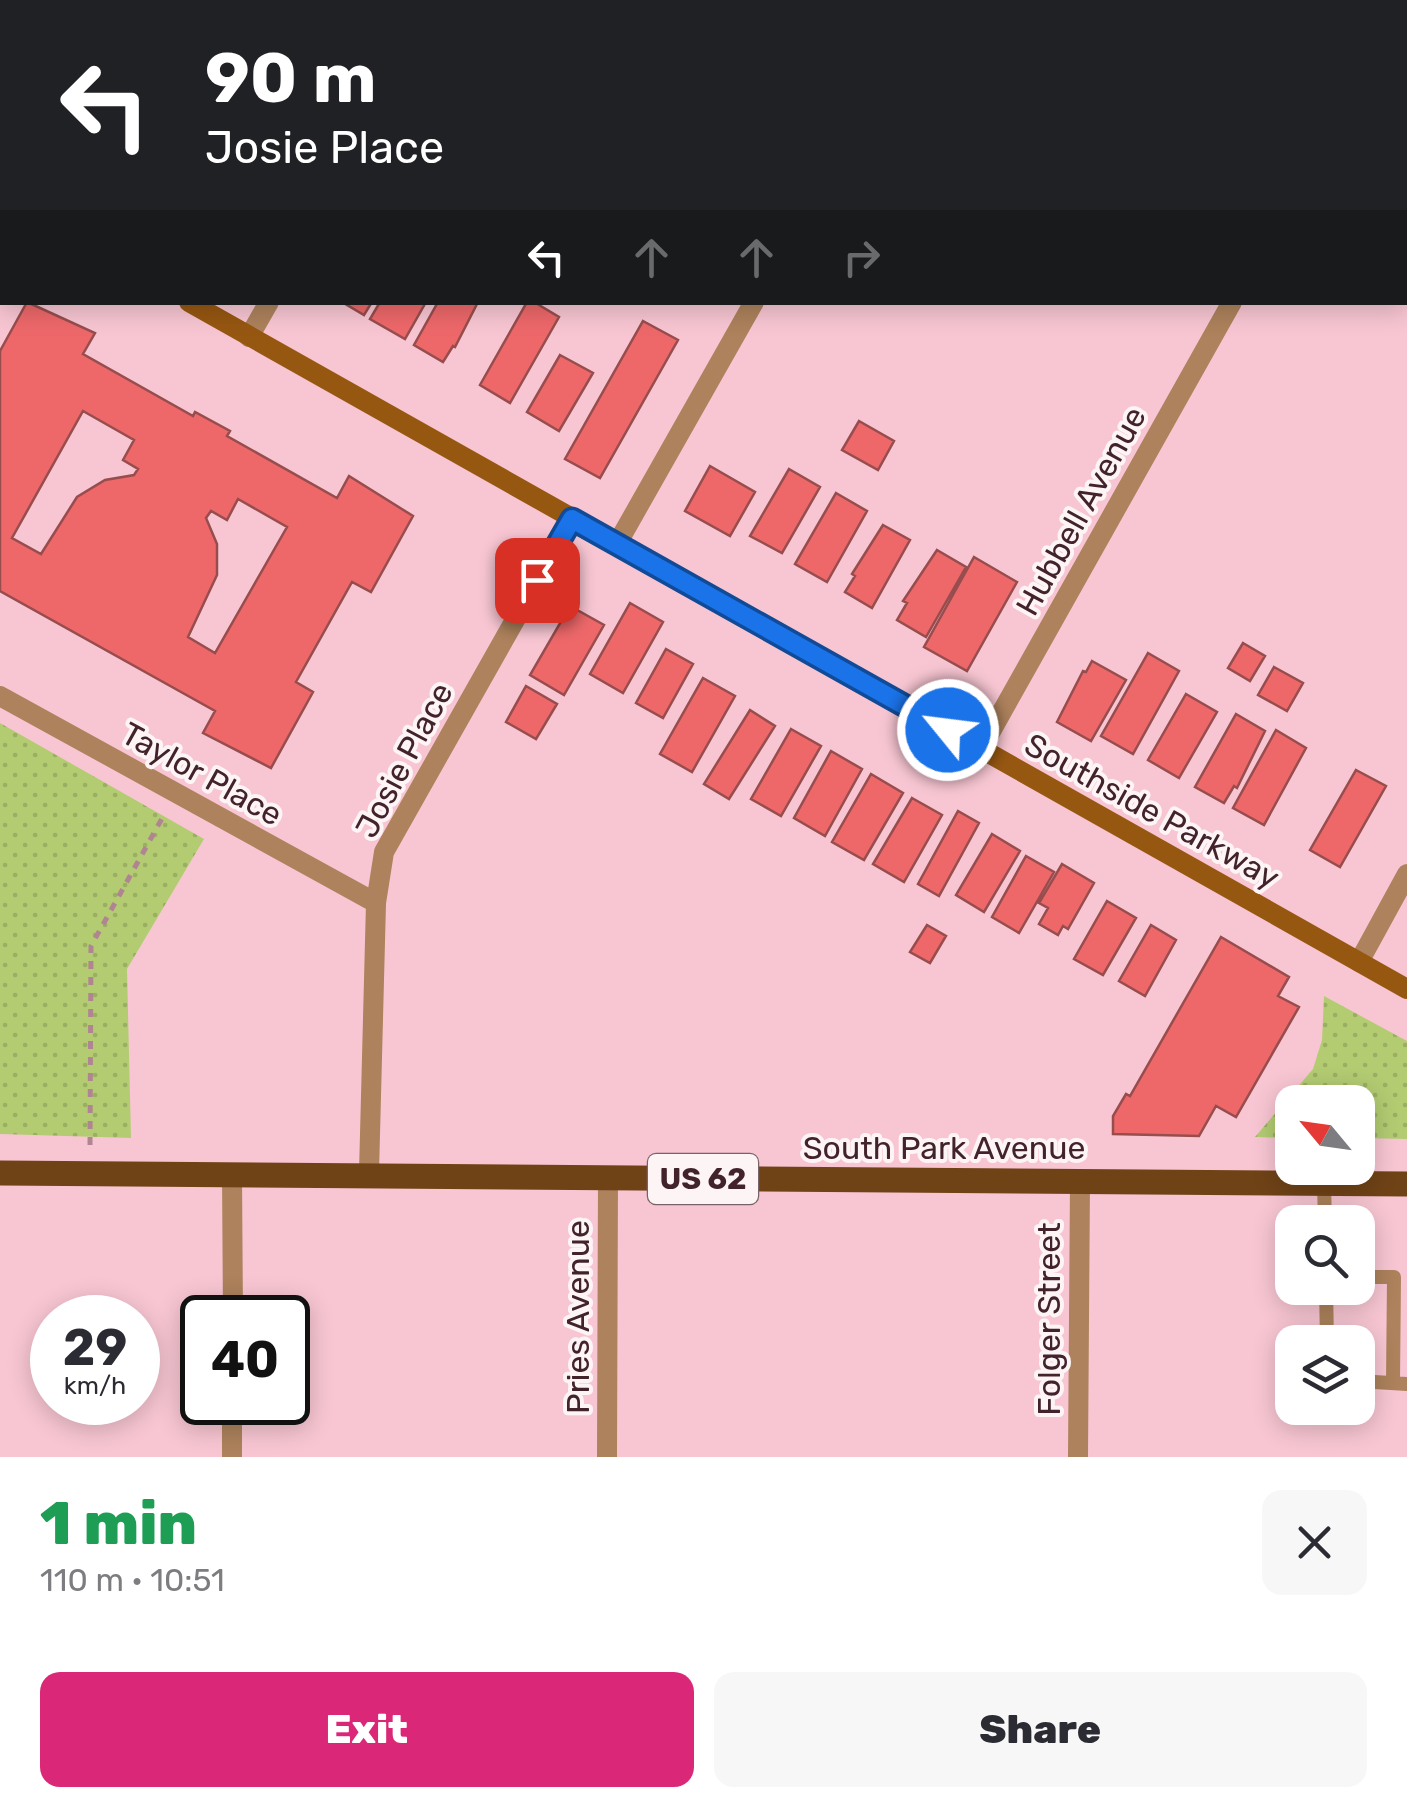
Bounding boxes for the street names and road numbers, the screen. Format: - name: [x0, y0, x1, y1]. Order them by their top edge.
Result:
- street label: Hubbell Avenue: [1008, 400, 1154, 622]
- street label: Josie Place: [347, 676, 461, 844]
- street label: Taylor Place: [115, 714, 289, 834]
- street label: Southside Parkway: [1018, 725, 1286, 897]
- street label: South Park Avenue: [803, 1129, 1085, 1167]
- road number: US 62: [648, 1154, 758, 1204]
- street label: Pries Avenue: [559, 1220, 597, 1414]
- street label: Folger Street: [1030, 1222, 1068, 1416]

